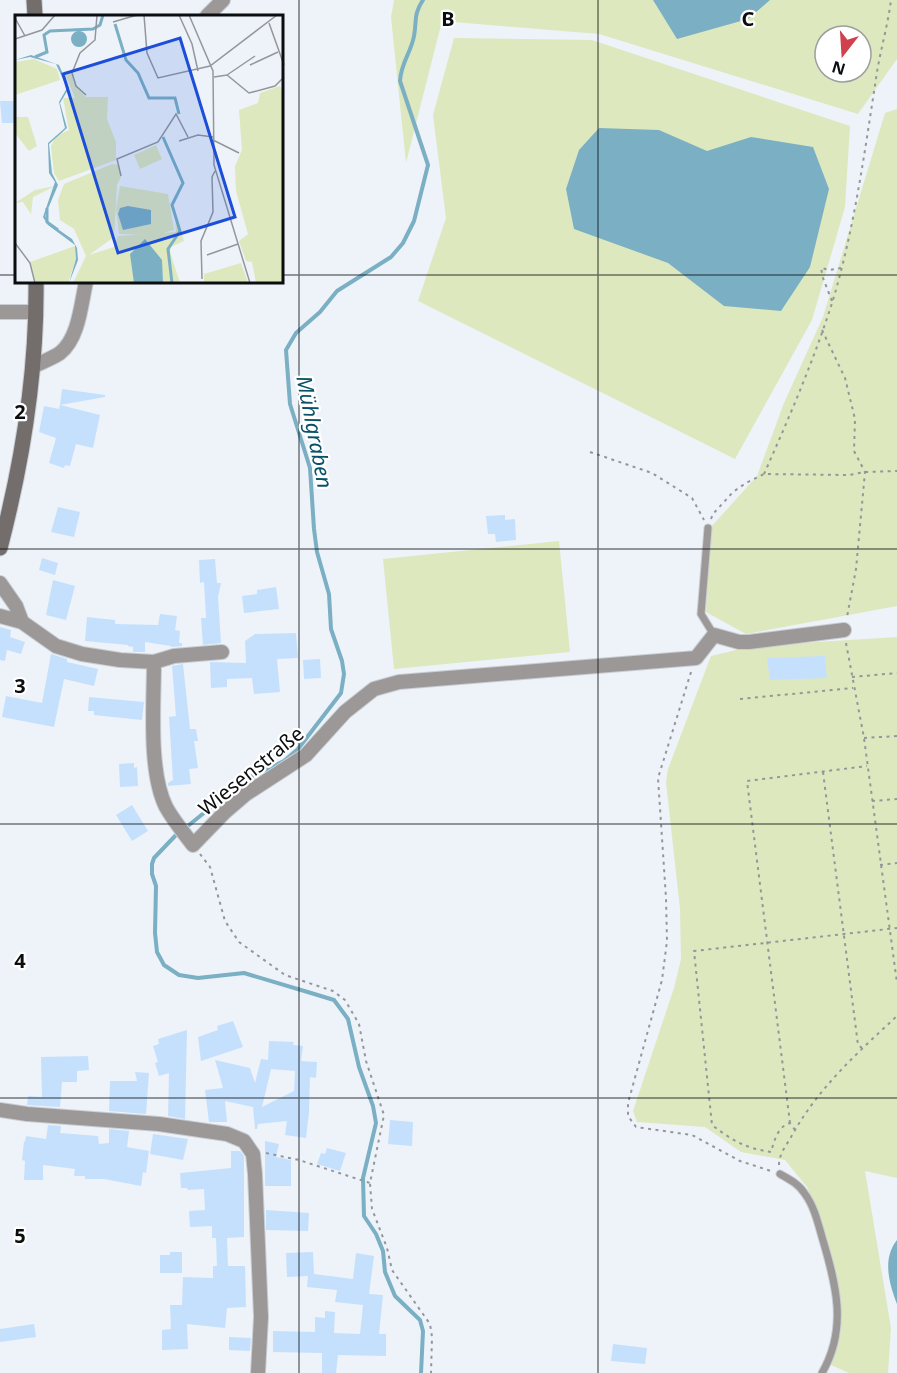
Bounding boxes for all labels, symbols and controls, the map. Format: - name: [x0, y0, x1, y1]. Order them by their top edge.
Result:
- text: B: [441, 5, 455, 32]
- text: C: [742, 5, 755, 32]
- inset map: [15, 15, 284, 284]
- north arrow: [813, 24, 873, 84]
- text: N: [829, 56, 848, 81]
- water label: Mühlgraben: [290, 373, 340, 491]
- text: 2: [14, 398, 26, 425]
- text: 3: [14, 672, 26, 699]
- street label: Wiesenstraße: [192, 720, 309, 821]
- text: 4: [14, 947, 26, 974]
- text: 5: [14, 1222, 26, 1249]

